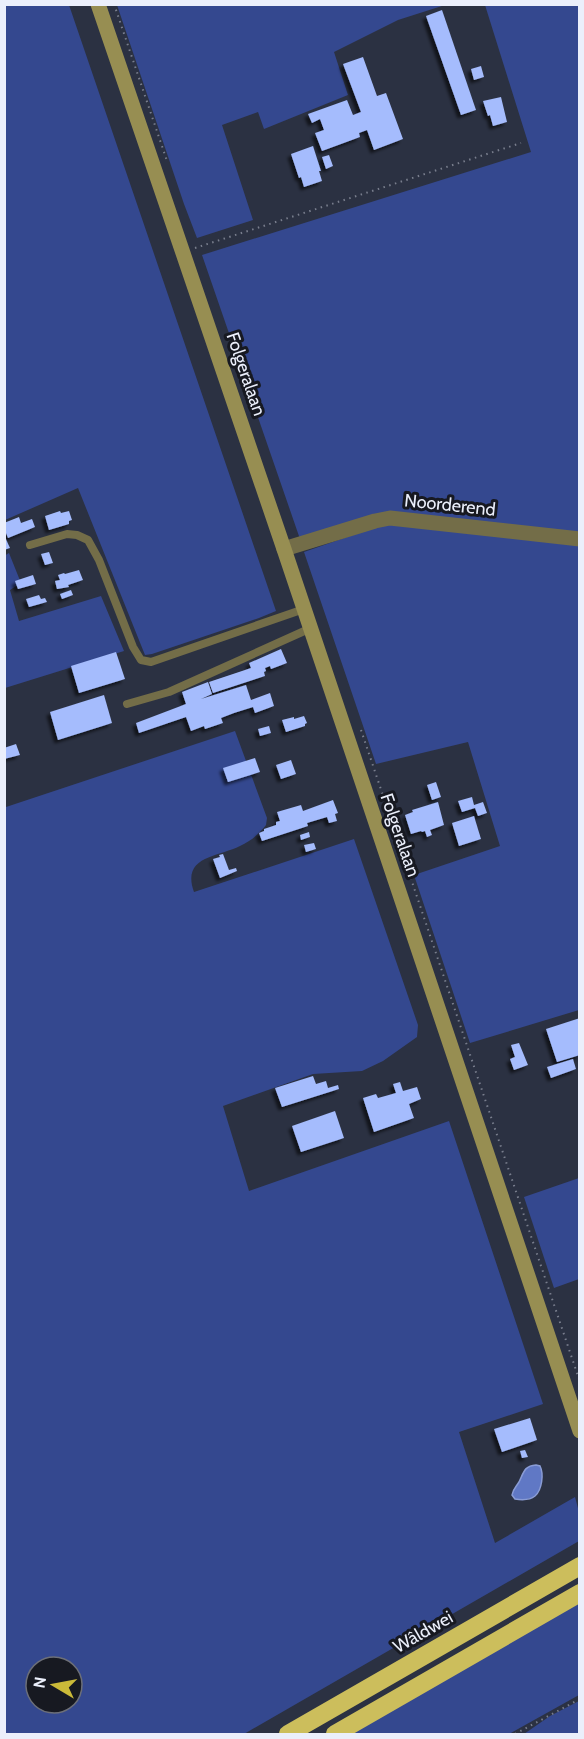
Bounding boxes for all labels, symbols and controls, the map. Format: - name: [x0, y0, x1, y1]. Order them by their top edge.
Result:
- street label: Folgeralaan: [221, 329, 271, 419]
- street label: Noorderend: [403, 489, 497, 521]
- street label: Folgeralaan: [375, 790, 425, 880]
- street label: Wâldwei: [389, 1606, 457, 1658]
- north arrow: [24, 1655, 84, 1715]
- text: N: [29, 1675, 50, 1690]

